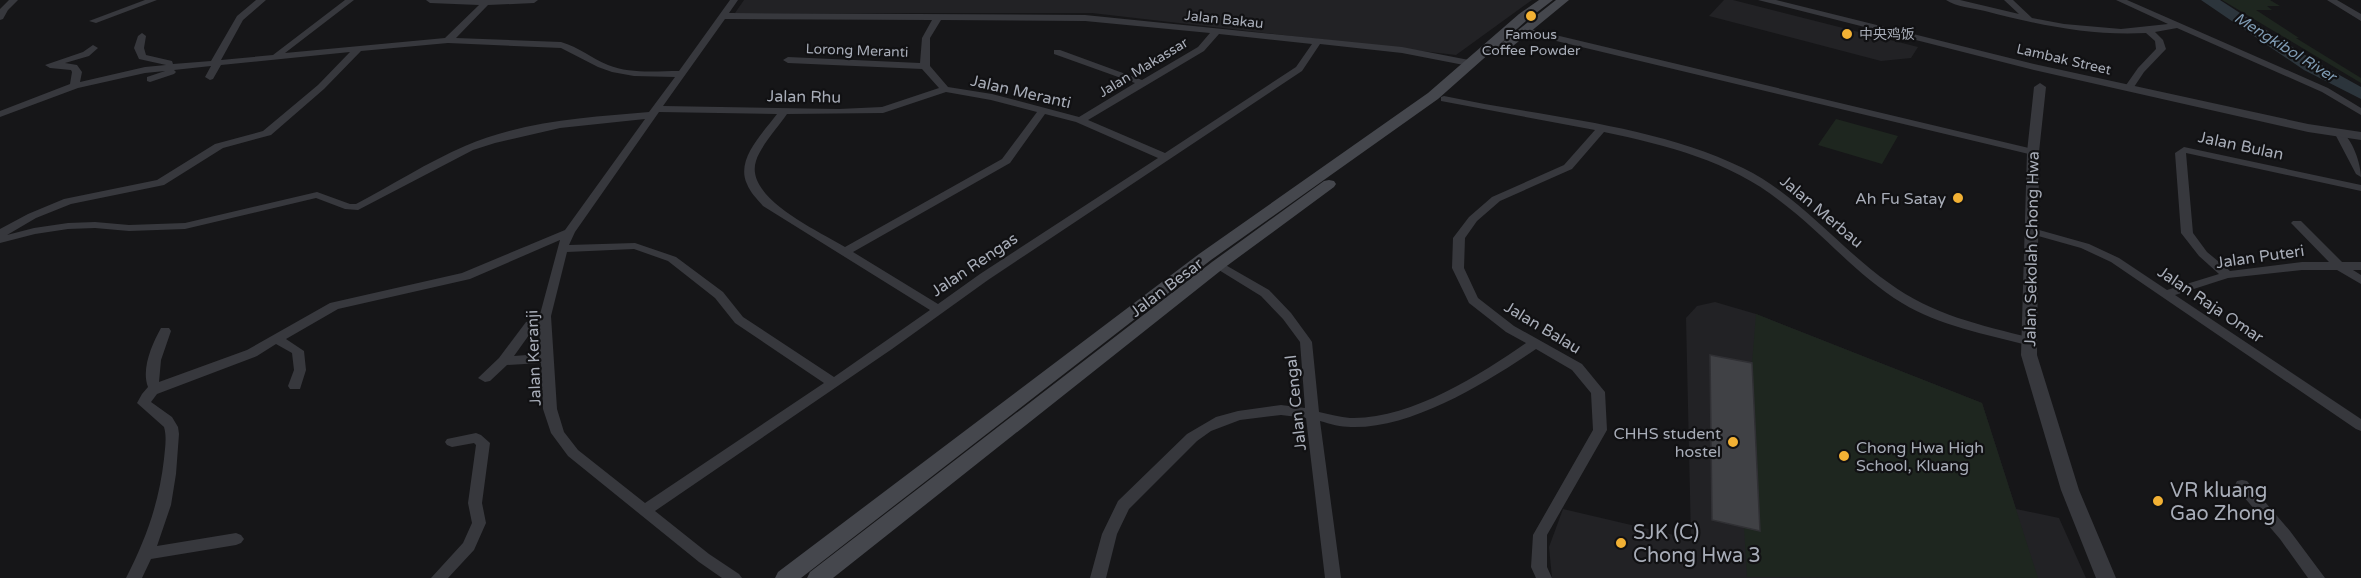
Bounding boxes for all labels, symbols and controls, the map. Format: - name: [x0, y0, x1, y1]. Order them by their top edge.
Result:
- street label: Jalan Bakau: [1184, 7, 1264, 32]
- marker: Famous Coffee Powder: [1524, 9, 1538, 23]
- water label: Mengkibol River: [2231, 9, 2341, 87]
- place label: Famous Coffee Powder: [1482, 26, 1581, 59]
- place label: 中央鸡饭: [1859, 26, 1915, 43]
- marker: 中央鸡饭: [1840, 27, 1854, 41]
- street label: Jalan Makassar: [1095, 34, 1192, 101]
- street label: Lorong Meranti: [805, 40, 909, 61]
- street label: Lambak Street: [2015, 40, 2114, 79]
- street label: Jalan Meranti: [969, 71, 1073, 113]
- street label: Jalan Rhu: [767, 86, 841, 108]
- street label: Jalan Bulan: [2196, 127, 2285, 165]
- street label: Jalan Sekolah Chong Hwa: [2020, 151, 2044, 347]
- street label: Jalan Merbau: [1776, 171, 1867, 252]
- place label: Ah Fu Satay: [1855, 189, 1946, 209]
- marker: Ah Fu Satay: [1951, 191, 1965, 205]
- street label: Jalan Rengas: [927, 228, 1022, 301]
- street label: Jalan Puteri: [2215, 241, 2306, 273]
- street label: Jalan Besar: [1126, 253, 1208, 322]
- street label: Jalan Raja Omar: [2154, 262, 2268, 348]
- street label: Jalan Balau: [1500, 297, 1585, 359]
- street label: Jalan Keranji: [522, 310, 546, 406]
- street label: Jalan Cengal: [1281, 354, 1311, 452]
- place label: CHHS student hostel: [1613, 424, 1721, 462]
- marker: CHHS student hostel: [1726, 435, 1740, 449]
- place label: Chong Hwa High School, Kluang: [1856, 438, 1984, 476]
- marker: Chong Hwa High School, Kluang: [1837, 449, 1851, 463]
- place label: VR kluang Gao Zhong: [2170, 479, 2276, 526]
- marker: VR kluang Gao Zhong: [2151, 494, 2165, 508]
- place label: SJK (C) Chong Hwa 3: [1633, 521, 1761, 568]
- marker: SJK (C) Chong Hwa 3: [1614, 536, 1628, 550]

